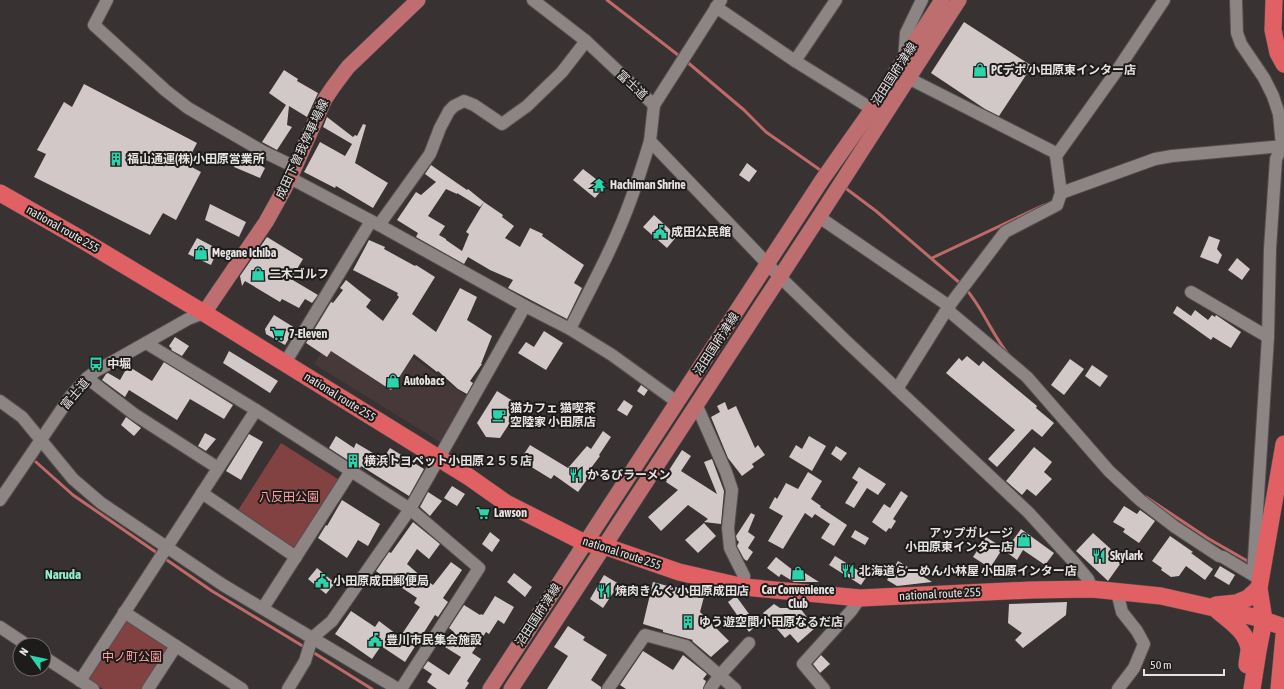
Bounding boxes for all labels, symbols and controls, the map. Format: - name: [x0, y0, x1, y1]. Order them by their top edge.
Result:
- street label: 沼田国府津線: [869, 40, 919, 108]
- shop icon: PCデポ 小田原東インター店: [972, 62, 988, 78]
- place label: PCデポ 小田原東インター店: [991, 63, 1136, 77]
- street label: 富士道: [614, 68, 650, 102]
- street label: 成田下曽我停車場線: [273, 97, 331, 201]
- building icon: 福山通運(株)小田原営業所: [108, 151, 124, 167]
- place label: 福山通運(株)小田原営業所: [127, 152, 265, 166]
- temple icon: Hachiman Shrine: [591, 177, 607, 193]
- place label: Hachiman Shrine: [610, 178, 686, 192]
- street label: national route 255: [24, 202, 102, 256]
- public building icon: 成田公民館: [652, 224, 668, 240]
- place label: 成田公民館: [671, 225, 731, 239]
- shop icon: Megane Ichiba: [193, 245, 209, 261]
- place label: Megane Ichiba: [212, 246, 277, 260]
- shop icon: 二木ゴルフ: [250, 266, 266, 282]
- place label: 二木ゴルフ: [269, 267, 329, 281]
- street label: 沼田国府津線: [691, 310, 741, 378]
- supermarket icon: 7-Eleven: [270, 326, 286, 342]
- place label: 7-Eleven: [289, 327, 327, 341]
- bus stop icon: 中堀: [88, 356, 104, 372]
- place label: 中堀: [107, 357, 131, 371]
- street label: national route 255: [302, 369, 378, 425]
- shop icon: Autobacs: [385, 373, 401, 389]
- place label: Autobacs: [403, 374, 445, 388]
- street label: 富士道: [58, 376, 92, 412]
- place label: 猫カフェ 猫喫茶 空陸家 小田原店: [510, 401, 596, 429]
- cafe icon: 猫カフェ 猫喫茶 空陸家 小田原店: [491, 407, 507, 423]
- building icon: 横浜トヨペット小田原２５５店: [345, 453, 361, 469]
- place label: 横浜トヨペット小田原２５５店: [364, 454, 532, 468]
- restaurant icon: かるびラーメン: [568, 467, 584, 483]
- place label: かるびラーメン: [587, 468, 671, 482]
- park label: 八反田公園: [259, 490, 319, 504]
- supermarket icon: Lawson: [475, 505, 491, 521]
- place label: Lawson: [494, 506, 527, 520]
- place label: アップガレージ 小田原東インター店: [905, 526, 1013, 554]
- shop icon: アップガレージ 小田原東インター店: [1016, 532, 1032, 548]
- street label: national route 255: [581, 534, 663, 572]
- restaurant icon: Skylark: [1091, 548, 1107, 564]
- place label: Skylark: [1110, 549, 1144, 563]
- restaurant icon: 北海道らーめん小林屋 小田原インター店: [840, 563, 856, 579]
- place label: 北海道らーめん小林屋 小田原インター店: [859, 564, 1077, 578]
- shop icon: Car Convenience Club: [790, 565, 806, 581]
- district label: Naruda: [45, 567, 81, 582]
- public building icon: 小田原成田郵便局: [314, 573, 330, 589]
- place label: 小田原成田郵便局: [333, 574, 429, 588]
- street label: 沼田国府津線: [513, 581, 563, 649]
- restaurant icon: 焼肉きんぐ 小田原成田店: [596, 583, 612, 599]
- place label: Car Convenience Club: [761, 583, 835, 611]
- place label: 焼肉きんぐ 小田原成田店: [615, 584, 749, 598]
- street label: national route 255: [899, 585, 981, 603]
- building icon: ゆう遊空間小田原なるだ店: [680, 614, 696, 630]
- place label: ゆう遊空間小田原なるだ店: [699, 615, 843, 629]
- public building icon: 豊川市民集会施設: [367, 632, 383, 648]
- place label: 豊川市民集会施設: [386, 633, 482, 647]
- north arrow: [12, 637, 52, 677]
- text: N: [17, 646, 30, 658]
- park label: 中ノ町公園: [102, 650, 162, 664]
- scale bar: [1144, 651, 1224, 677]
- text: 50 m: [1150, 658, 1172, 672]

